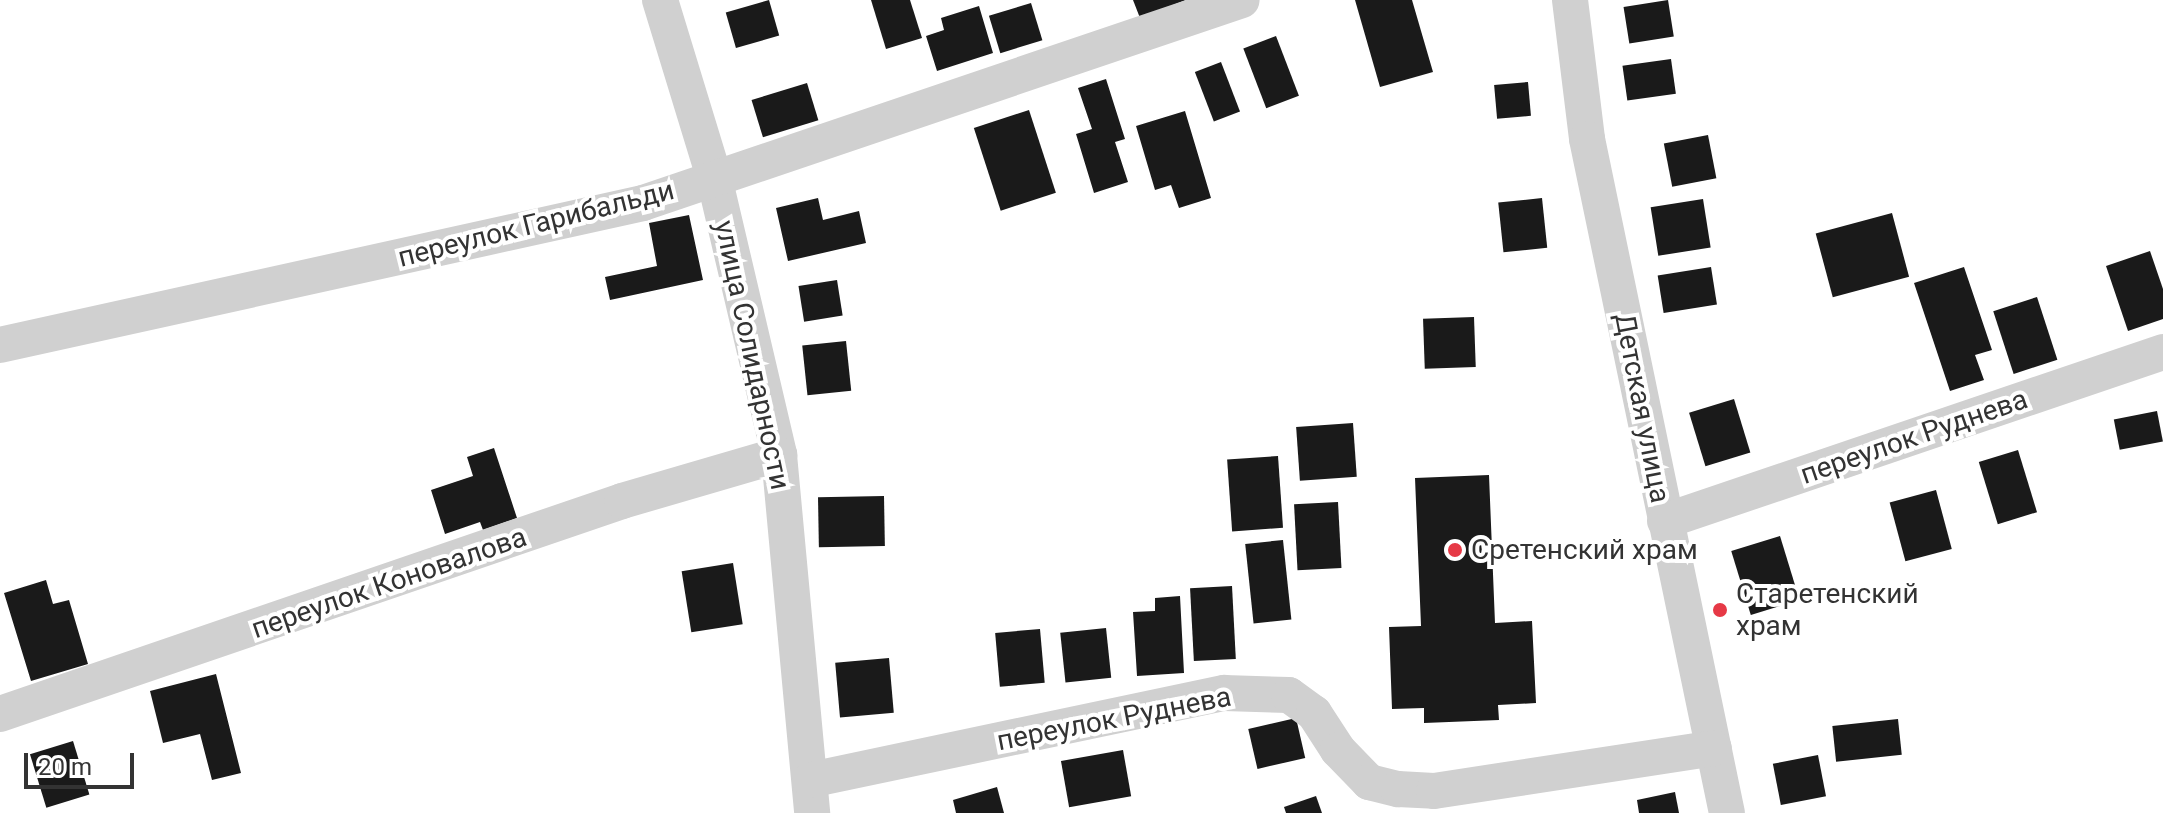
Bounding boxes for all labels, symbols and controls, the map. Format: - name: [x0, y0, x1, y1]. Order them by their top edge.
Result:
- street label: переулок Гарибальди: [395, 173, 677, 275]
- street label: улица Солидарности: [707, 217, 797, 493]
- street label: Детская улица: [1607, 310, 1677, 506]
- street label: переулок Руднева: [1796, 382, 2032, 492]
- street label: переулок Коновалова: [247, 520, 531, 646]
- place label: Сретенский храм: [1471, 533, 1698, 567]
- marker: Сретенский храм: [1446, 541, 1464, 559]
- place label: Старетенский храм: [1736, 577, 1919, 643]
- marker: Старетенский храм: [1711, 601, 1729, 619]
- street label: переулок Руднева: [994, 680, 1234, 758]
- scale bar: [28, 737, 138, 787]
- text: 20 m: [38, 753, 92, 781]

